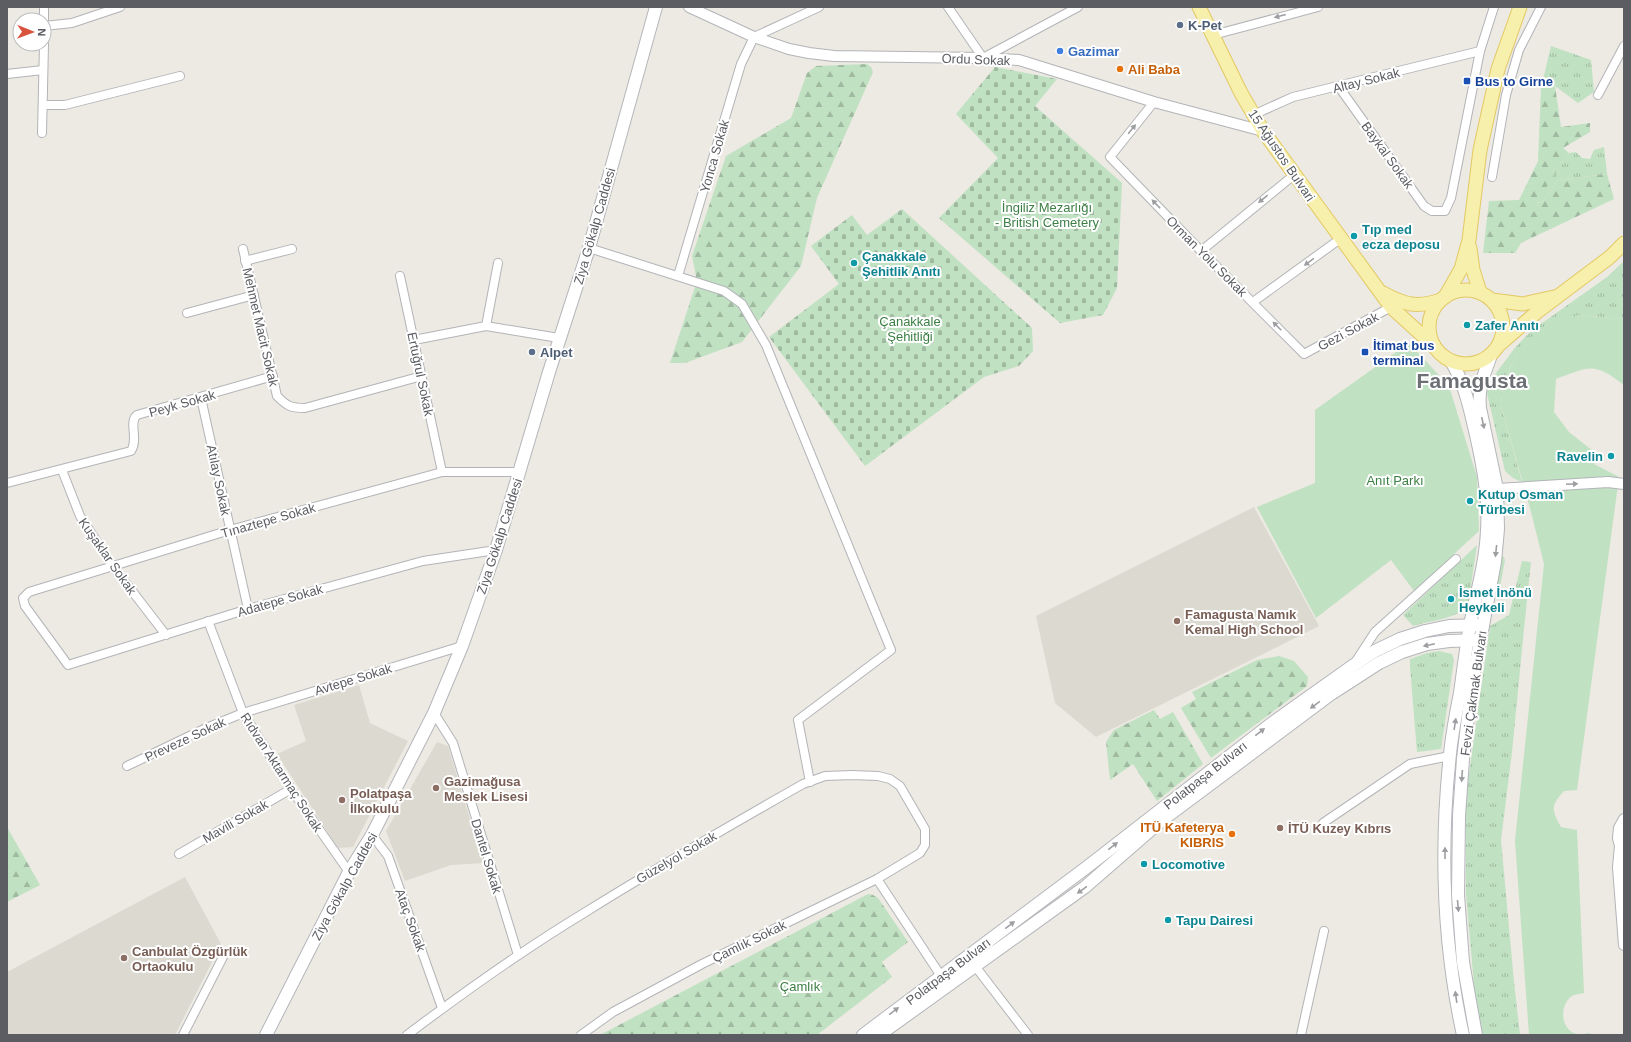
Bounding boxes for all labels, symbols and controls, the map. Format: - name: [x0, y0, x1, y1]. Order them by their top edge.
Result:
- north arrow: [12, 12, 52, 52]
- one-way arrow: [1274, 14, 1287, 20]
- place label: K-Pet: [1188, 18, 1223, 33]
- marker: K-Pet: [1175, 20, 1185, 30]
- text: N: [36, 28, 48, 36]
- place label: Gazimar: [1068, 44, 1119, 59]
- marker: Gazimar: [1055, 46, 1065, 56]
- street label: Ordu Sokak: [941, 51, 1011, 68]
- place label: Ali Baba: [1128, 62, 1181, 77]
- marker: Ali Baba: [1115, 64, 1125, 74]
- street label: Altay Sokak: [1331, 65, 1402, 96]
- place label: Bus to Girne: [1475, 74, 1553, 89]
- marker: Bus to Girne: [1462, 76, 1472, 86]
- street label: 15 Ağustos Bulvari: [1245, 106, 1318, 204]
- street label: Yonca Sokak: [697, 117, 732, 194]
- street label: Baykal Sokak: [1358, 119, 1417, 192]
- one-way arrow: [1128, 124, 1137, 135]
- street label: Ziya Gökalp Caddesi: [571, 166, 618, 286]
- one-way arrow: [1258, 195, 1269, 204]
- one-way arrow: [1151, 199, 1161, 209]
- park label: İngiliz Mezarlığı - British Cemetery: [995, 200, 1100, 230]
- street label: Orman Yolu Sokak: [1163, 213, 1250, 300]
- place label: Tıp med ecza deposu: [1362, 222, 1440, 252]
- marker: Tıp med ecza deposu: [1349, 231, 1359, 241]
- place label: Çanakkale Şehitlik Anıtı: [862, 249, 940, 279]
- marker: Çanakkale Şehitlik Anıtı: [849, 258, 859, 268]
- one-way arrow: [1303, 258, 1314, 266]
- street label: Mehmet Macit Sokak: [240, 266, 282, 388]
- street label: Gezi Sokak: [1315, 309, 1382, 354]
- park label: Çanakkale Şehitliği: [879, 314, 941, 344]
- place label: Zafer Anıtı: [1475, 318, 1539, 333]
- marker: Zafer Anıtı: [1462, 320, 1472, 330]
- one-way arrow: [1272, 321, 1282, 331]
- street label: Ertuğrul Sokak: [404, 331, 437, 418]
- place label: İtimat bus terminal: [1373, 338, 1434, 368]
- place label: Alpet: [540, 345, 573, 360]
- marker: Alpet: [527, 347, 537, 357]
- marker: İtimat bus terminal: [1360, 347, 1370, 357]
- district label: Famagusta: [1417, 369, 1528, 392]
- street label: Peyk Sokak: [147, 387, 218, 420]
- one-way arrow: [1481, 417, 1487, 429]
- street label: Atılay Sokak: [204, 443, 233, 517]
- place label: Ravelin: [1557, 449, 1603, 464]
- marker: Ravelin: [1606, 451, 1616, 461]
- park label: Anıt Parkı: [1366, 473, 1424, 488]
- street label: Ziya Gökalp Caddesi: [474, 476, 525, 596]
- one-way arrow: [1566, 481, 1579, 487]
- place label: Kutup Osman Türbesi: [1478, 487, 1563, 517]
- marker: Kutup Osman Türbesi: [1465, 496, 1475, 506]
- street label: Tınaztepe Sokak: [219, 500, 318, 541]
- street label: Kuşaklar Sokak: [76, 515, 140, 598]
- one-way arrow: [1493, 545, 1500, 557]
- street label: Adatepe Sokak: [236, 581, 325, 620]
- place label: İsmet İnönü Heykeli: [1459, 585, 1532, 615]
- marker: İsmet İnönü Heykeli: [1446, 594, 1456, 604]
- place label: Famagusta Namık Kemal High School: [1185, 607, 1303, 637]
- marker: Famagusta Namık Kemal High School: [1172, 616, 1182, 626]
- street label: Fevzi Çakmak Bulvarı: [1457, 629, 1490, 757]
- one-way arrow: [1423, 642, 1435, 648]
- street label: Avtepe Sokak: [313, 660, 394, 698]
- one-way arrow: [1310, 701, 1320, 709]
- street label: Rıdvan Aktarmaç Sokak: [238, 710, 326, 835]
- street label: Preveze Sokak: [142, 714, 228, 765]
- one-way arrow: [1452, 718, 1458, 730]
- one-way arrow: [1255, 729, 1265, 737]
- street label: Polatpaşa Bulvarı: [1161, 738, 1250, 813]
- one-way arrow: [1459, 770, 1466, 782]
- place label: Gazimağusa Meslek Lisesi: [444, 774, 528, 804]
- marker: Gazimağusa Meslek Lisesi: [431, 783, 441, 793]
- place label: Polatpaşa İlkokulu: [350, 786, 412, 816]
- marker: Polatpaşa İlkokulu: [337, 795, 347, 805]
- street label: Mavili Sokak: [200, 796, 271, 846]
- street label: Dantel Sokak: [468, 817, 505, 896]
- place label: ITÜ Kafeterya KIBRIS: [1140, 820, 1225, 850]
- place label: İTÜ Kuzey Kıbrıs: [1288, 821, 1391, 836]
- marker: İTÜ Kuzey Kıbrıs: [1275, 823, 1285, 833]
- street label: Güzelyol Sokak: [633, 828, 720, 887]
- marker: ITÜ Kafeterya KIBRIS: [1227, 829, 1237, 839]
- street label: Ziya Gökalp Caddesi: [309, 830, 380, 943]
- one-way arrow: [1107, 842, 1118, 851]
- one-way arrow: [1442, 846, 1448, 859]
- place label: Locomotive: [1152, 857, 1225, 872]
- marker: Locomotive: [1139, 859, 1149, 869]
- one-way arrow: [1076, 886, 1087, 894]
- street label: Ataç Sokak: [392, 887, 429, 954]
- one-way arrow: [1455, 900, 1462, 912]
- place label: Tapu Dairesi: [1176, 913, 1253, 928]
- marker: Tapu Dairesi: [1163, 915, 1173, 925]
- street label: Çamlık Sokak: [710, 917, 789, 966]
- one-way arrow: [1004, 921, 1015, 930]
- street label: Polatpaşa Bulvarı: [903, 935, 994, 1008]
- place label: Canbulat Özgürlük Ortaokulu: [132, 944, 248, 974]
- marker: Canbulat Özgürlük Ortaokulu: [119, 953, 129, 963]
- park label: Çamlık: [780, 979, 821, 994]
- one-way arrow: [1453, 990, 1459, 1003]
- one-way arrow: [889, 1007, 900, 1015]

